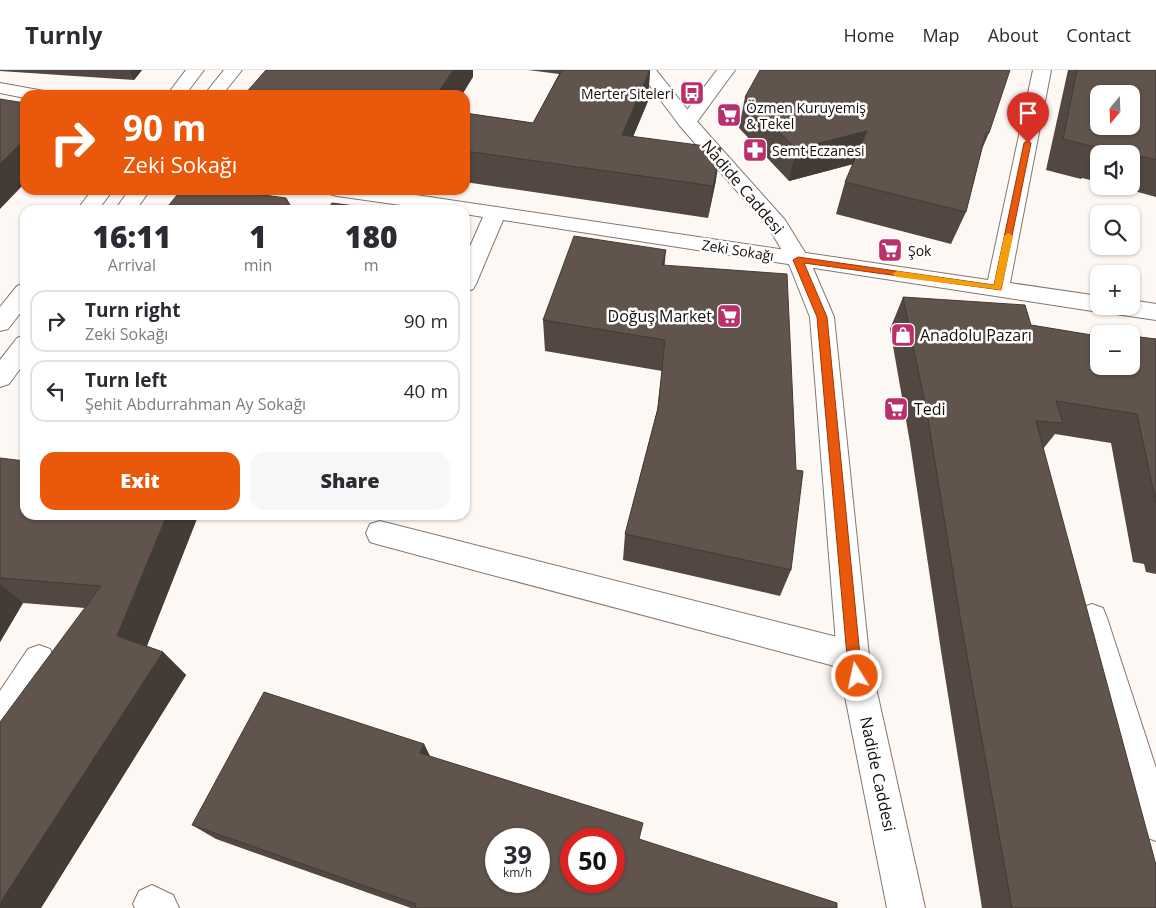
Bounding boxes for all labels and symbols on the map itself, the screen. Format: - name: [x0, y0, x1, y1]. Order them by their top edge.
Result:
- bus stop icon: Merter Siteleri: [679, 80, 705, 106]
- place label: Merter Siteleri: [581, 84, 674, 103]
- north arrow: [1090, 85, 1140, 135]
- pin: [1007, 92, 1049, 143]
- place label: Özmen Kuruyemiş & Tekel: [746, 98, 866, 133]
- supermarket icon: Özmen Kuruyemiş & Tekel: [716, 102, 742, 128]
- street label: Nadide Caddesi: [697, 135, 789, 239]
- pharmacy icon: Semt Eczanesi: [742, 137, 768, 163]
- place label: Semt Eczanesi: [772, 141, 865, 160]
- street label: Zeki Sokağı: [701, 235, 775, 265]
- supermarket icon: Şok: [877, 237, 903, 263]
- place label: Şok: [908, 241, 932, 260]
- supermarket icon: Doğuş Market: [716, 303, 742, 329]
- place label: Doğuş Market: [608, 305, 712, 327]
- shop icon: Anadolu Pazarı: [890, 322, 916, 348]
- place label: Anadolu Pazarı: [920, 324, 1032, 346]
- supermarket icon: Tedi: [883, 396, 909, 422]
- place label: Tedi: [914, 398, 946, 420]
- position arrow: [830, 649, 882, 701]
- street label: Nadide Caddesi: [855, 715, 901, 833]
- speed limit sign: 50: [560, 828, 625, 893]

